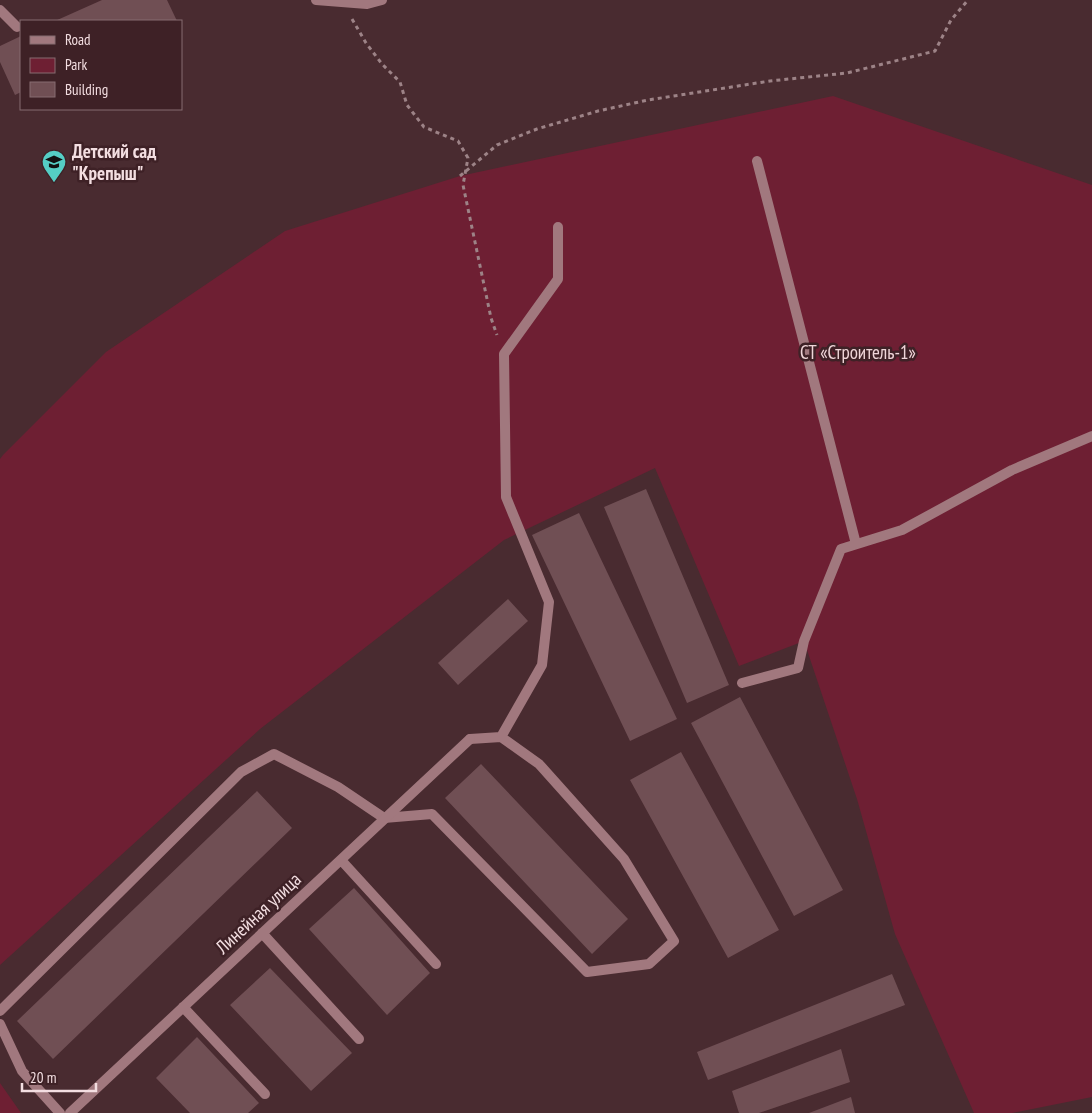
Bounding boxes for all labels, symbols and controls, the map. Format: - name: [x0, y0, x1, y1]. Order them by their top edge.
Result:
- legend: [20, 20, 182, 110]
- text: Road: [65, 30, 91, 49]
- text: Park: [65, 55, 87, 74]
- text: Building: [65, 80, 108, 99]
- place label: Детский сад "Крепыш": [72, 139, 156, 185]
- school or university icon: Детский сад "Крепыш": [41, 149, 67, 183]
- park label: СТ «Строитель-1»: [800, 340, 916, 364]
- street label: Линейная улица: [209, 867, 306, 959]
- scale bar: [22, 1060, 96, 1092]
- text: 20 m: [30, 1068, 56, 1087]

